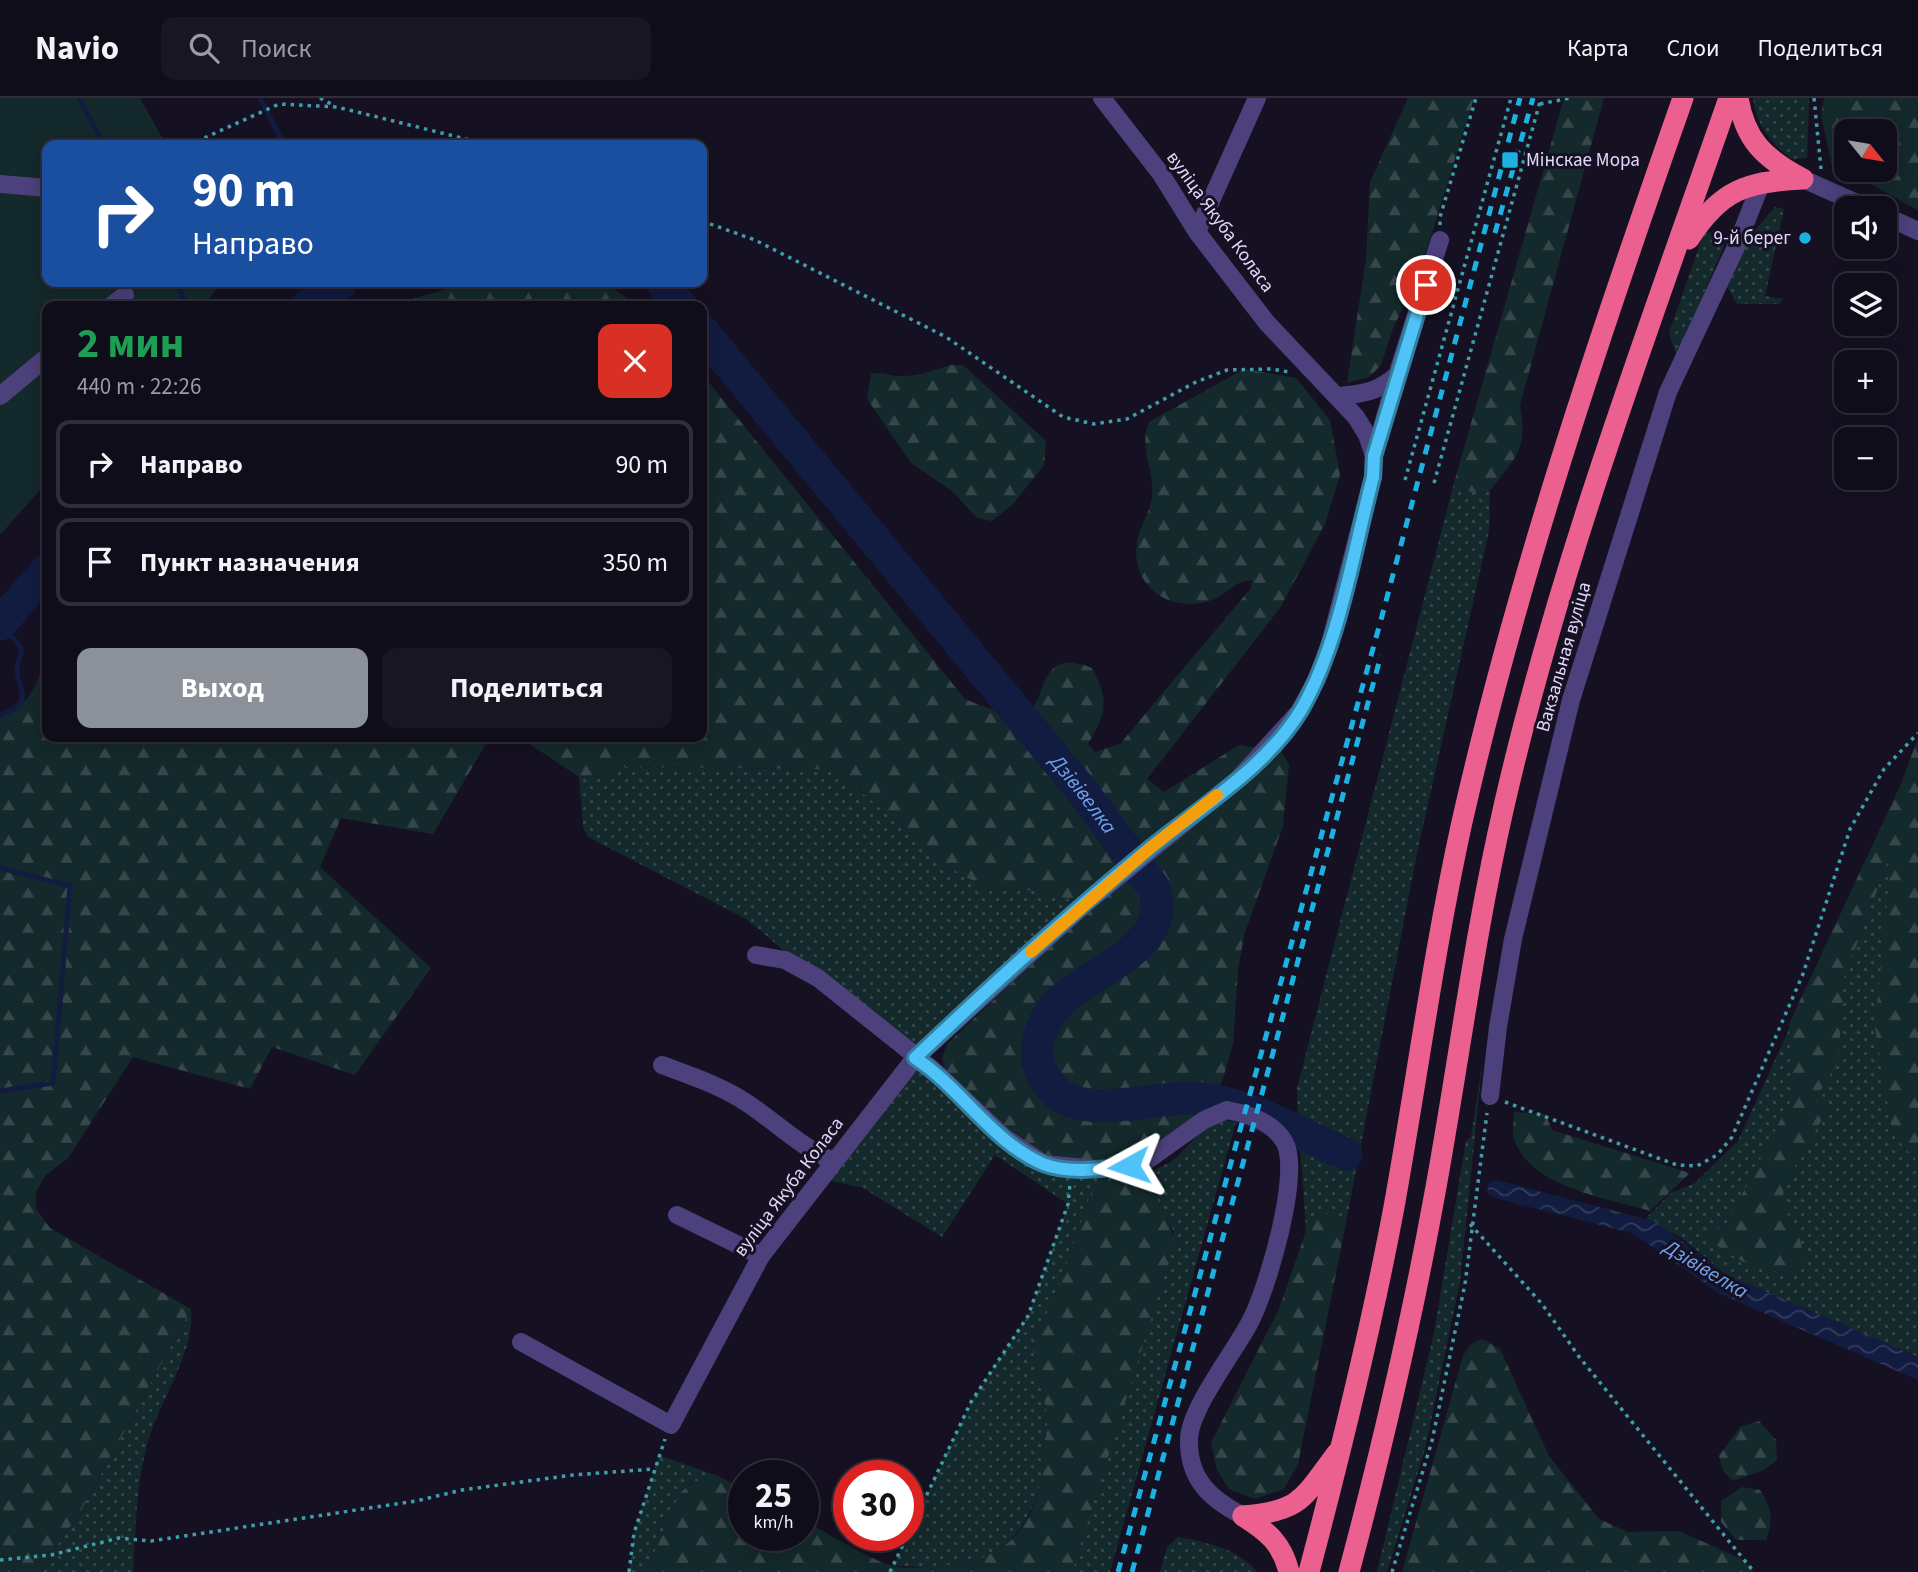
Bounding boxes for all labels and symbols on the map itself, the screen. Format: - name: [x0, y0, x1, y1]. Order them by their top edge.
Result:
- north arrow: [1834, 119, 1897, 182]
- street label: вуліца Якуба Коласа: [1160, 146, 1280, 298]
- place label: Мінскае Мора: [1526, 147, 1640, 174]
- marker: Мінскае Мора: [1500, 150, 1520, 170]
- place label: 9-й берег: [1714, 225, 1791, 252]
- marker: 9-й берег: [1797, 230, 1813, 246]
- pin: [1396, 255, 1456, 315]
- street label: Вакзальная вуліца: [1530, 579, 1598, 735]
- water label: Дзівівелка: [1042, 746, 1124, 840]
- street label: вуліца Якуба Коласа: [727, 1112, 851, 1262]
- position arrow: [1092, 1129, 1166, 1203]
- water label: Дзівівелка: [1656, 1231, 1754, 1306]
- speed limit sign: 30: [833, 1460, 924, 1551]

